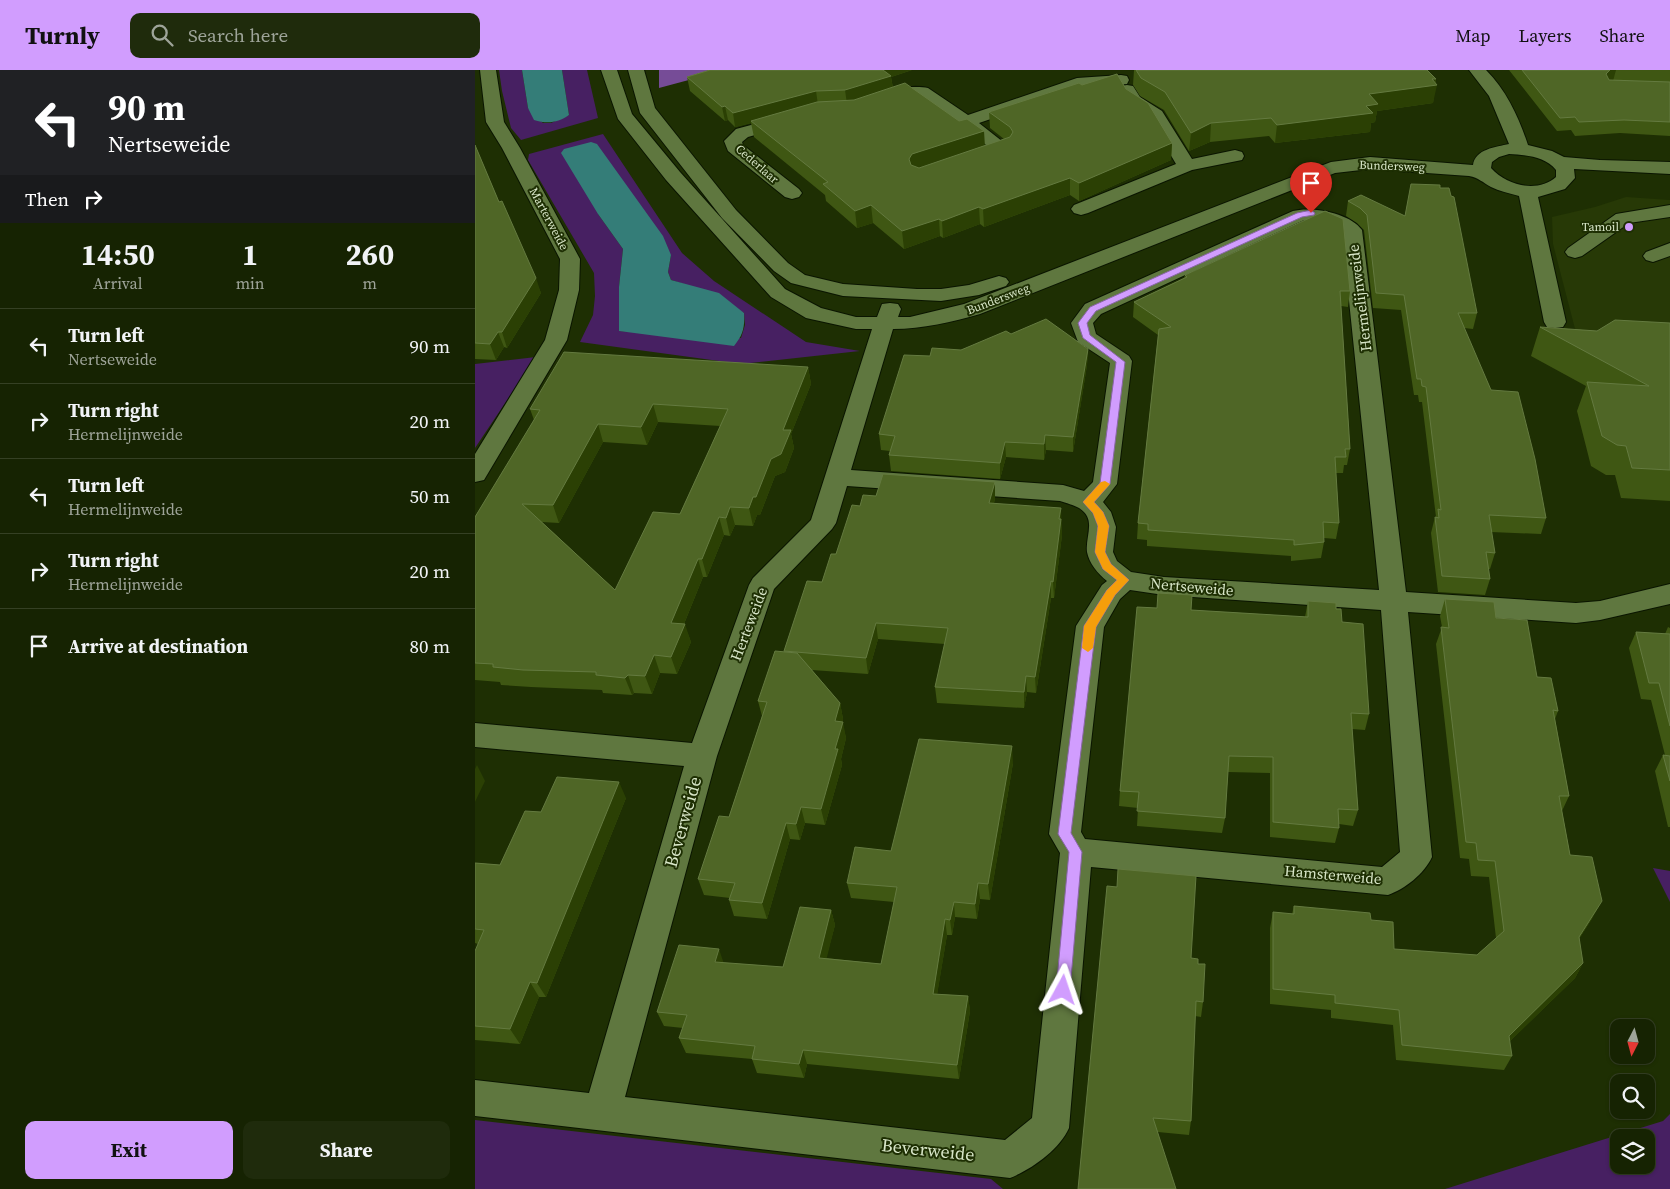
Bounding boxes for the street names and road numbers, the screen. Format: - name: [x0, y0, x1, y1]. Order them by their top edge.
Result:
- street label: Cederlaar: [732, 141, 782, 187]
- street label: Bundersweg: [1359, 157, 1425, 175]
- street label: Marterweide: [526, 185, 572, 253]
- street label: Hermelijnweide: [1342, 243, 1376, 353]
- street label: Bundersweg: [964, 280, 1032, 318]
- street label: Nertseweide: [1150, 572, 1235, 601]
- street label: Herteweide: [725, 584, 772, 664]
- street label: Beverweide: [658, 774, 707, 870]
- street label: Hamsterweide: [1284, 860, 1383, 889]
- street label: Beverweide: [880, 1132, 976, 1167]

